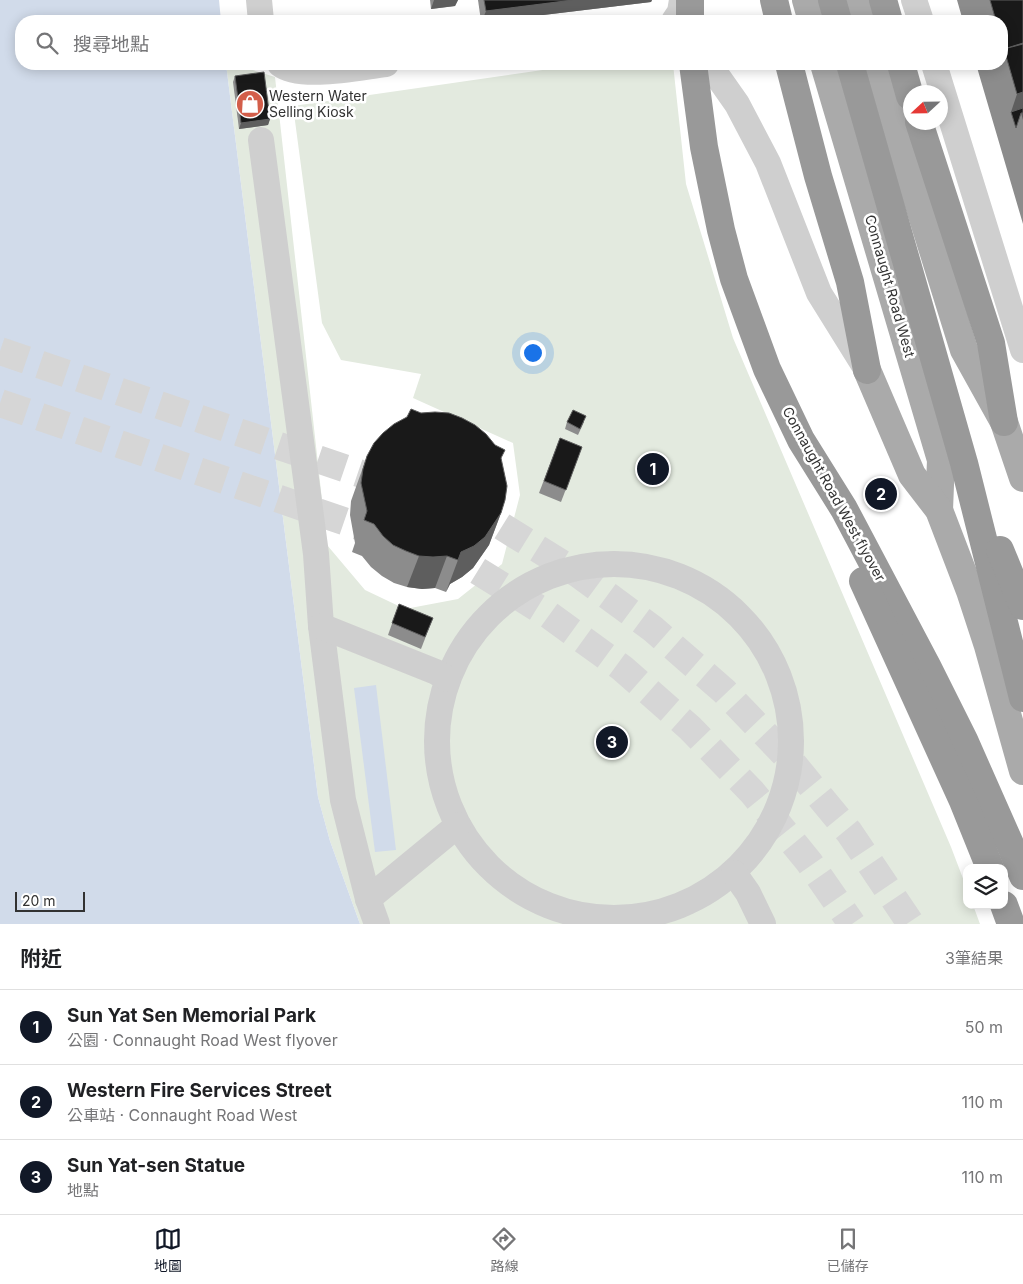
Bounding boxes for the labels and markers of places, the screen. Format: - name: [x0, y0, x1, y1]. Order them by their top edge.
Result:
- place label: Western Water Selling Kiosk: [269, 87, 367, 120]
- shop icon: Western Water Selling Kiosk: [235, 89, 265, 119]
- pin: 1: [637, 450, 669, 488]
- pin: 2: [865, 475, 897, 513]
- pin: 3: [596, 723, 628, 761]

